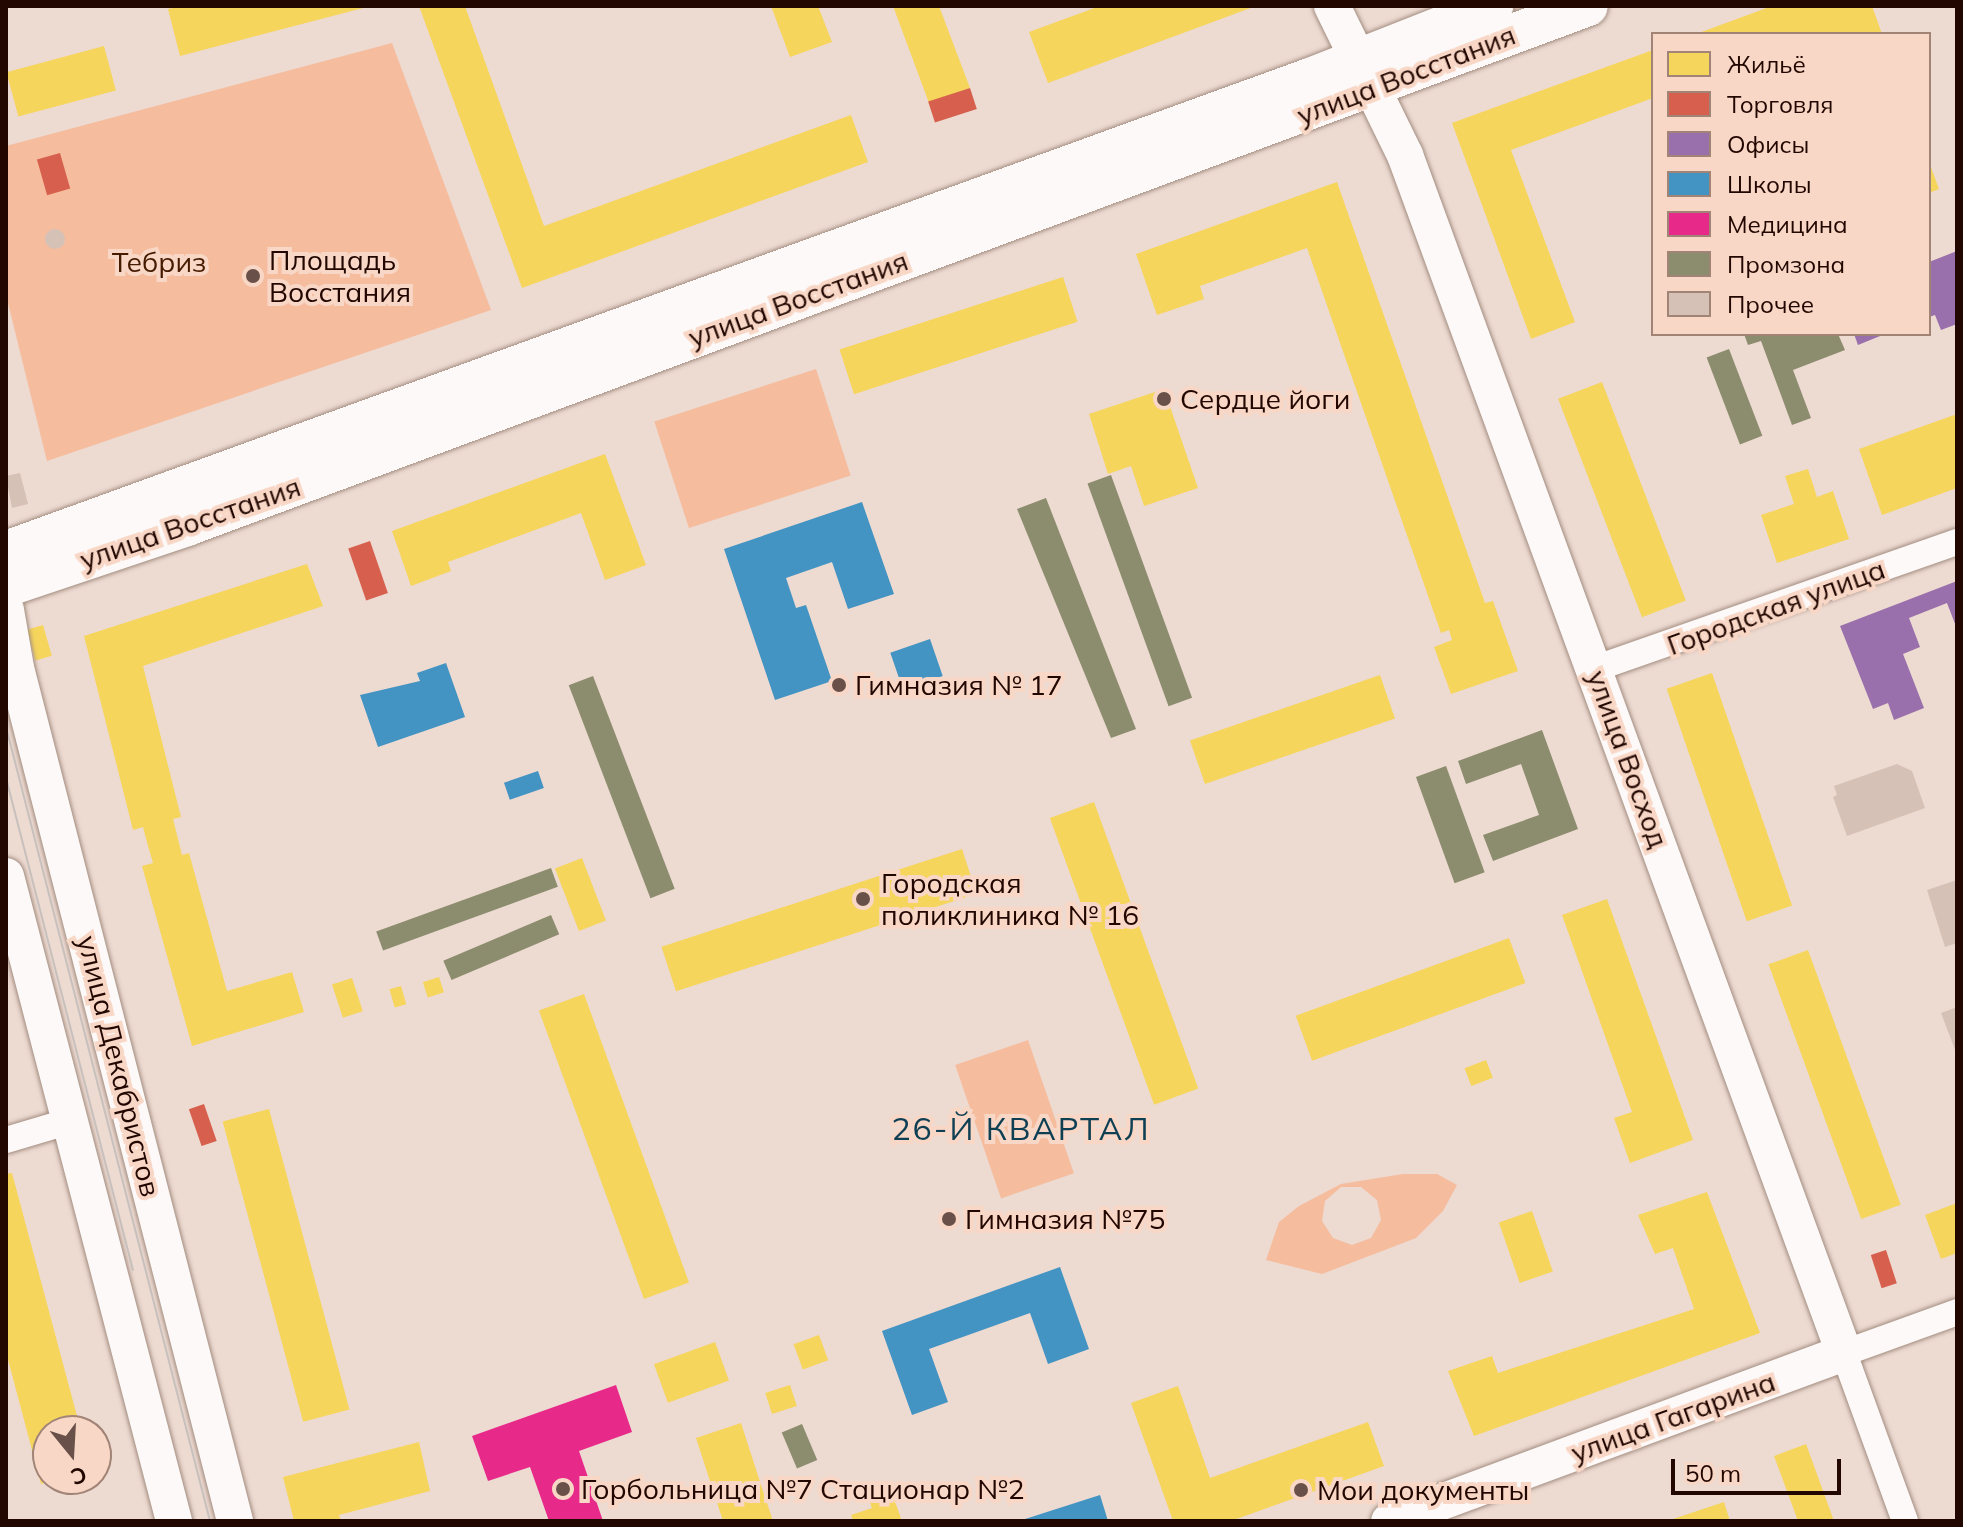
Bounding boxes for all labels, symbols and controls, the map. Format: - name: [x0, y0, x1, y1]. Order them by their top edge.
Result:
- street label: улица Восстания: [1292, 18, 1520, 132]
- legend: [1651, 32, 1931, 336]
- text: Жильё: [1727, 49, 1806, 79]
- text: Торговля: [1727, 89, 1834, 119]
- text: Офисы: [1727, 129, 1809, 159]
- text: Школы: [1727, 169, 1812, 199]
- text: Медицина: [1727, 209, 1848, 239]
- place label: Площадь Восстания: [269, 243, 411, 309]
- street label: улица Восстания: [684, 244, 912, 354]
- park label: Тебриз: [112, 245, 206, 279]
- text: Промзона: [1727, 249, 1845, 279]
- marker: Площадь Восстания: [244, 267, 262, 285]
- text: Прочее: [1727, 289, 1814, 319]
- place label: Сердце йоги: [1180, 382, 1350, 416]
- marker: Сердце йоги: [1155, 390, 1173, 408]
- street label: улица Восстания: [75, 469, 305, 577]
- street label: Городская улица: [1662, 552, 1890, 662]
- street label: улица Восход: [1580, 666, 1676, 852]
- place label: Гимназия № 17: [855, 668, 1063, 702]
- marker: Гимназия № 17: [830, 676, 848, 694]
- place label: Городская поликлиника № 16: [881, 866, 1139, 932]
- marker: Городская поликлиника № 16: [852, 888, 874, 910]
- street label: улица Декабристов: [70, 932, 168, 1200]
- district label: 26-Й КВАРТАЛ: [891, 1109, 1151, 1147]
- place label: Гимназия №75: [965, 1202, 1165, 1236]
- marker: Гимназия №75: [940, 1210, 958, 1228]
- street label: улица Гагарина: [1566, 1364, 1780, 1470]
- north arrow: [32, 1415, 112, 1495]
- scale bar: [1675, 1443, 1845, 1493]
- text: 50 m: [1685, 1458, 1741, 1488]
- text: С: [67, 1460, 90, 1492]
- place label: Горбольница №7 Стационар №2: [581, 1472, 1024, 1506]
- place label: Мои документы: [1317, 1473, 1529, 1507]
- marker: Горбольница №7 Стационар №2: [552, 1478, 574, 1500]
- marker: Мои документы: [1292, 1481, 1310, 1499]

